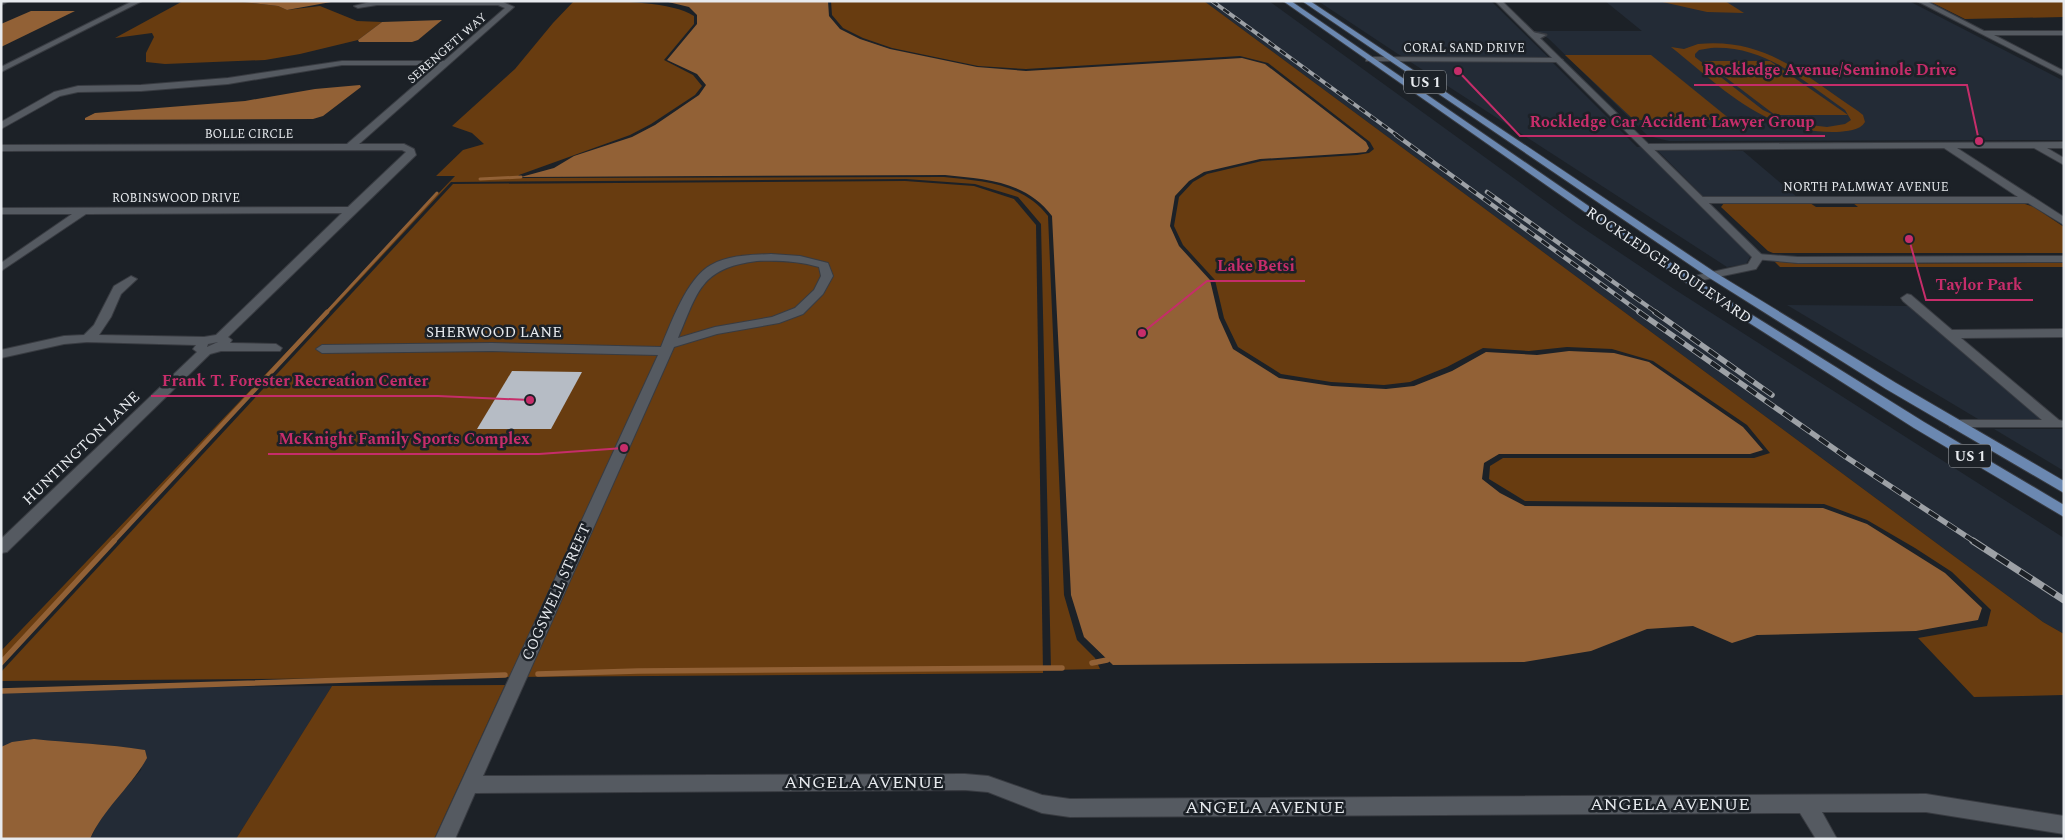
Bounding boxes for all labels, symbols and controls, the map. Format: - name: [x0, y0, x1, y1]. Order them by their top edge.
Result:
- street label: SERENGETI WAY: [403, 8, 492, 88]
- street label: CORAL SAND DRIVE: [1403, 39, 1525, 58]
- callout: Rockledge Avenue/Seminole Drive: [1694, 54, 1967, 85]
- text: Rockledge Avenue/Seminole Drive: [1704, 58, 1957, 82]
- road number: US 1: [1404, 70, 1446, 94]
- callout: Rockledge Car Accident Lawyer Group: [1520, 105, 1825, 136]
- text: Rockledge Car Accident Lawyer Group: [1530, 110, 1815, 134]
- street label: BOLLE CIRCLE: [205, 125, 293, 144]
- street label: NORTH PALMWAY AVENUE: [1783, 178, 1949, 197]
- street label: ROBINSWOOD DRIVE: [112, 189, 240, 208]
- street label: ROCKLEDGE BOULEVARD: [1581, 201, 1756, 330]
- callout: Lake Betsi: [1207, 250, 1305, 281]
- text: Lake Betsi: [1217, 254, 1295, 278]
- callout: Taylor Park: [1926, 269, 2033, 300]
- text: Taylor Park: [1936, 273, 2023, 297]
- street label: SHERWOOD LANE: [426, 321, 562, 344]
- callout: Frank T. Forester Recreation Center: [151, 365, 438, 396]
- text: Frank T. Forester Recreation Center: [162, 369, 428, 393]
- street label: HUNTINGTON LANE: [17, 386, 145, 511]
- callout: McKnight Family Sports Complex: [268, 423, 539, 454]
- text: McKnight Family Sports Complex: [278, 427, 530, 451]
- road number: US 1: [1949, 444, 1991, 468]
- street label: COGSWELL STREET: [516, 520, 597, 664]
- street label: ANGELA AVENUE: [784, 769, 944, 796]
- street label: ANGELA AVENUE: [1590, 791, 1750, 818]
- street label: ANGELA AVENUE: [1185, 794, 1345, 821]

